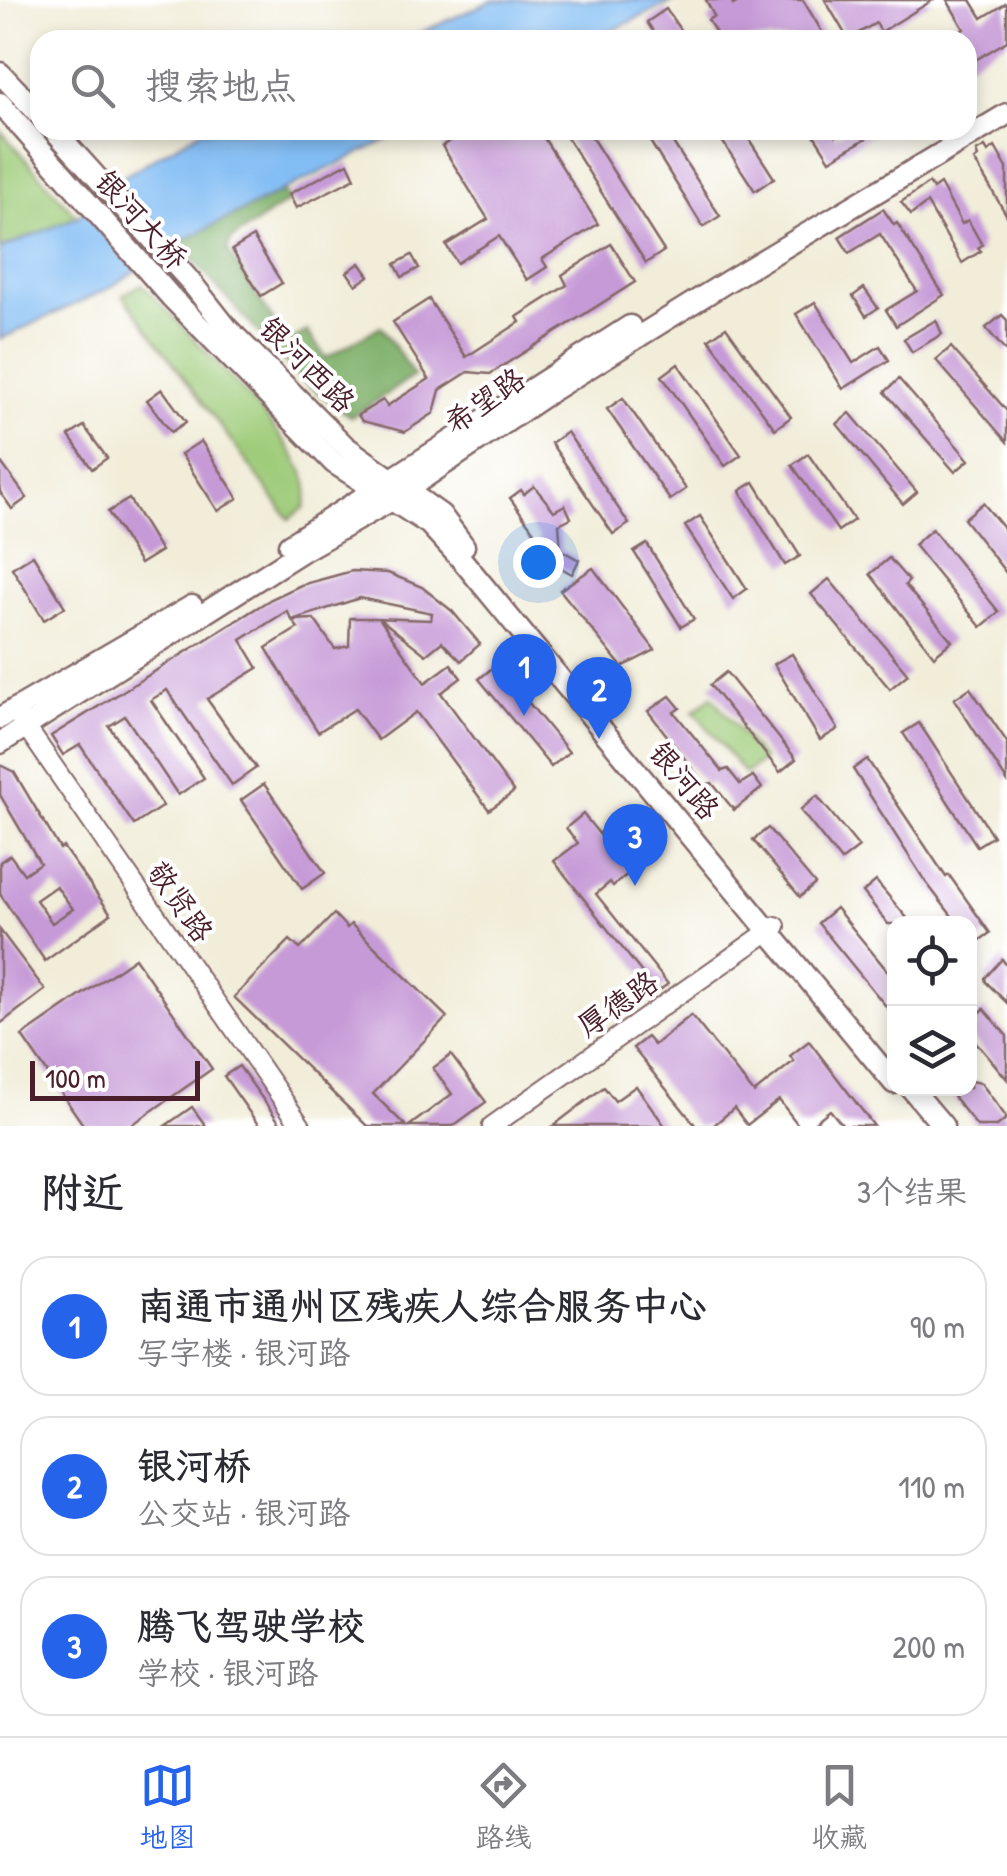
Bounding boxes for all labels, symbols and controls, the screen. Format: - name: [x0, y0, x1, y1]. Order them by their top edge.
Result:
- search box: [30, 30, 977, 140]
- icon: search: [65, 58, 120, 113]
- text: 搜索地点: [145, 59, 297, 111]
- street label: 银河大桥: [87, 161, 197, 277]
- street label: 银河西路: [251, 308, 364, 421]
- street label: 希望路: [436, 358, 533, 442]
- your location: [513, 537, 564, 588]
- pin: 1: [492, 634, 556, 716]
- pin: 2: [566, 656, 632, 739]
- street label: 银河路: [641, 733, 729, 828]
- pin: 3: [602, 804, 668, 886]
- street label: 敬贤路: [139, 853, 223, 950]
- map controls: [887, 916, 977, 1096]
- button: locate: [887, 916, 977, 1006]
- street label: 厚德路: [569, 961, 666, 1045]
- button: layers: [887, 1006, 977, 1096]
- scale bar: [30, 1056, 200, 1100]
- text: 100 m: [45, 1059, 106, 1097]
- text: 附近: [40, 1163, 124, 1220]
- text: 3个结果: [857, 1170, 967, 1213]
- text: 南通市通州区残疾人综合服务中心: [137, 1279, 707, 1331]
- text: 1: [69, 1305, 80, 1348]
- text: 90 m: [910, 1305, 965, 1348]
- text: 写字楼 · 银河路: [137, 1331, 350, 1374]
- text: 银河桥: [137, 1439, 251, 1491]
- text: 2: [67, 1465, 82, 1508]
- text: 110 m: [898, 1465, 965, 1508]
- text: 公交站 · 银河路: [137, 1491, 350, 1534]
- text: 腾飞驾驶学校: [137, 1599, 365, 1651]
- text: 3: [67, 1625, 82, 1668]
- text: 200 m: [892, 1625, 965, 1668]
- text: 学校 · 银河路: [137, 1651, 318, 1694]
- tab: 地图: [140, 1758, 196, 1856]
- tab: 路线: [475, 1758, 531, 1856]
- tab: 收藏: [811, 1758, 867, 1856]

